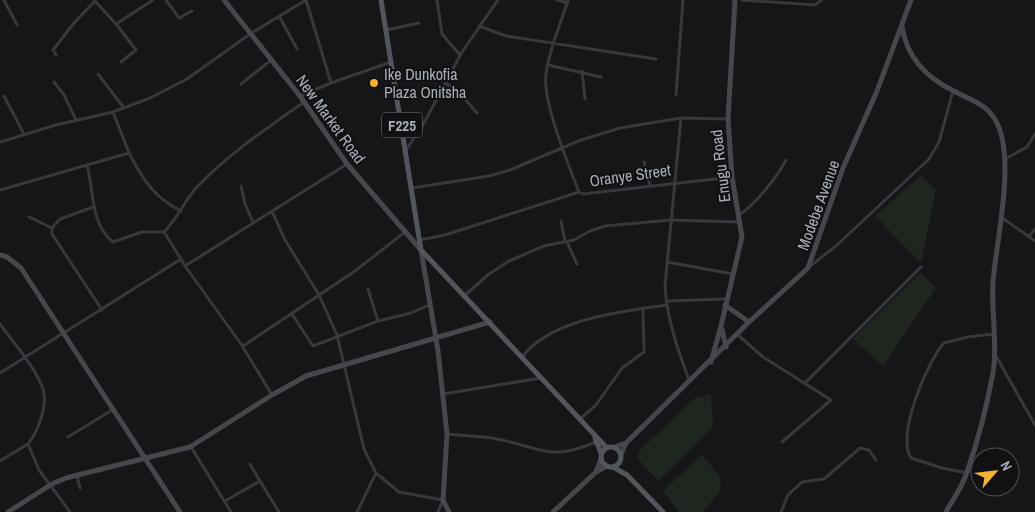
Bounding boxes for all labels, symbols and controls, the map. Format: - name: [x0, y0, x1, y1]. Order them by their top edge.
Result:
- place label: Ike Dunkofia Plaza Onitsha: [384, 63, 467, 103]
- street label: New Market Road: [291, 70, 371, 168]
- marker: Ike Dunkofia Plaza Onitsha: [368, 77, 380, 89]
- road number: F225: [382, 112, 422, 138]
- street label: Enugu Road: [705, 128, 735, 204]
- street label: Modebe Avenue: [791, 157, 845, 253]
- street label: Oranye Street: [588, 158, 672, 192]
- north arrow: [970, 447, 1020, 497]
- text: N: [997, 458, 1016, 474]

